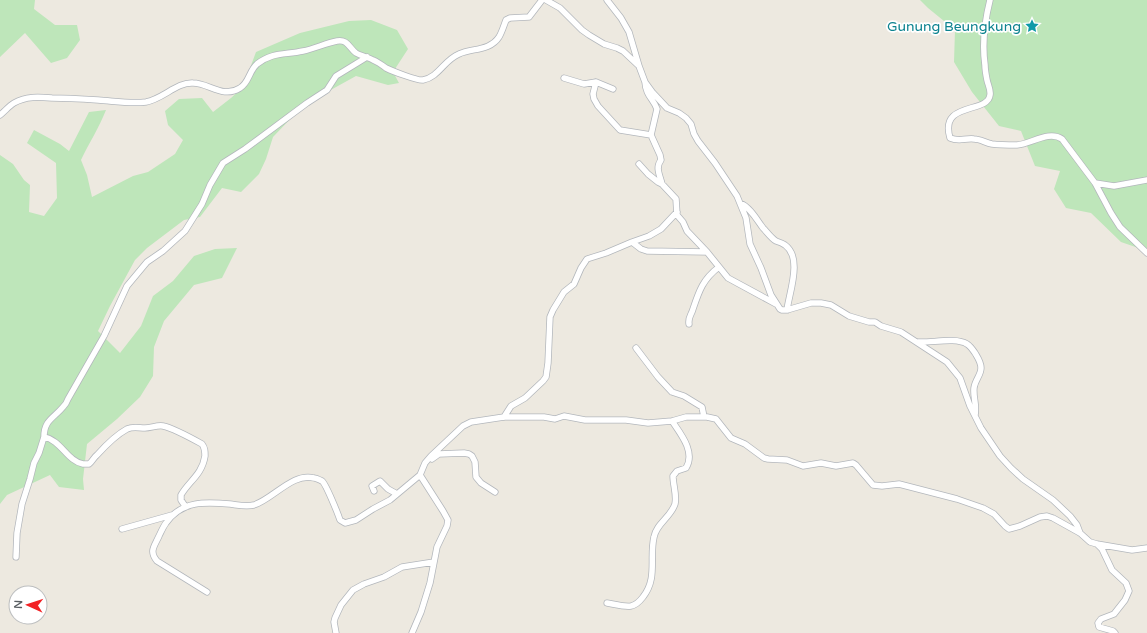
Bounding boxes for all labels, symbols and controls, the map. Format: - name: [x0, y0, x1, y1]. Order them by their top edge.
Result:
- place label: Gunung Beungkung: [887, 18, 1021, 35]
- place icon: Gunung Beungkung: [1024, 18, 1040, 34]
- north arrow: [8, 585, 48, 625]
- text: N: [12, 600, 25, 609]

